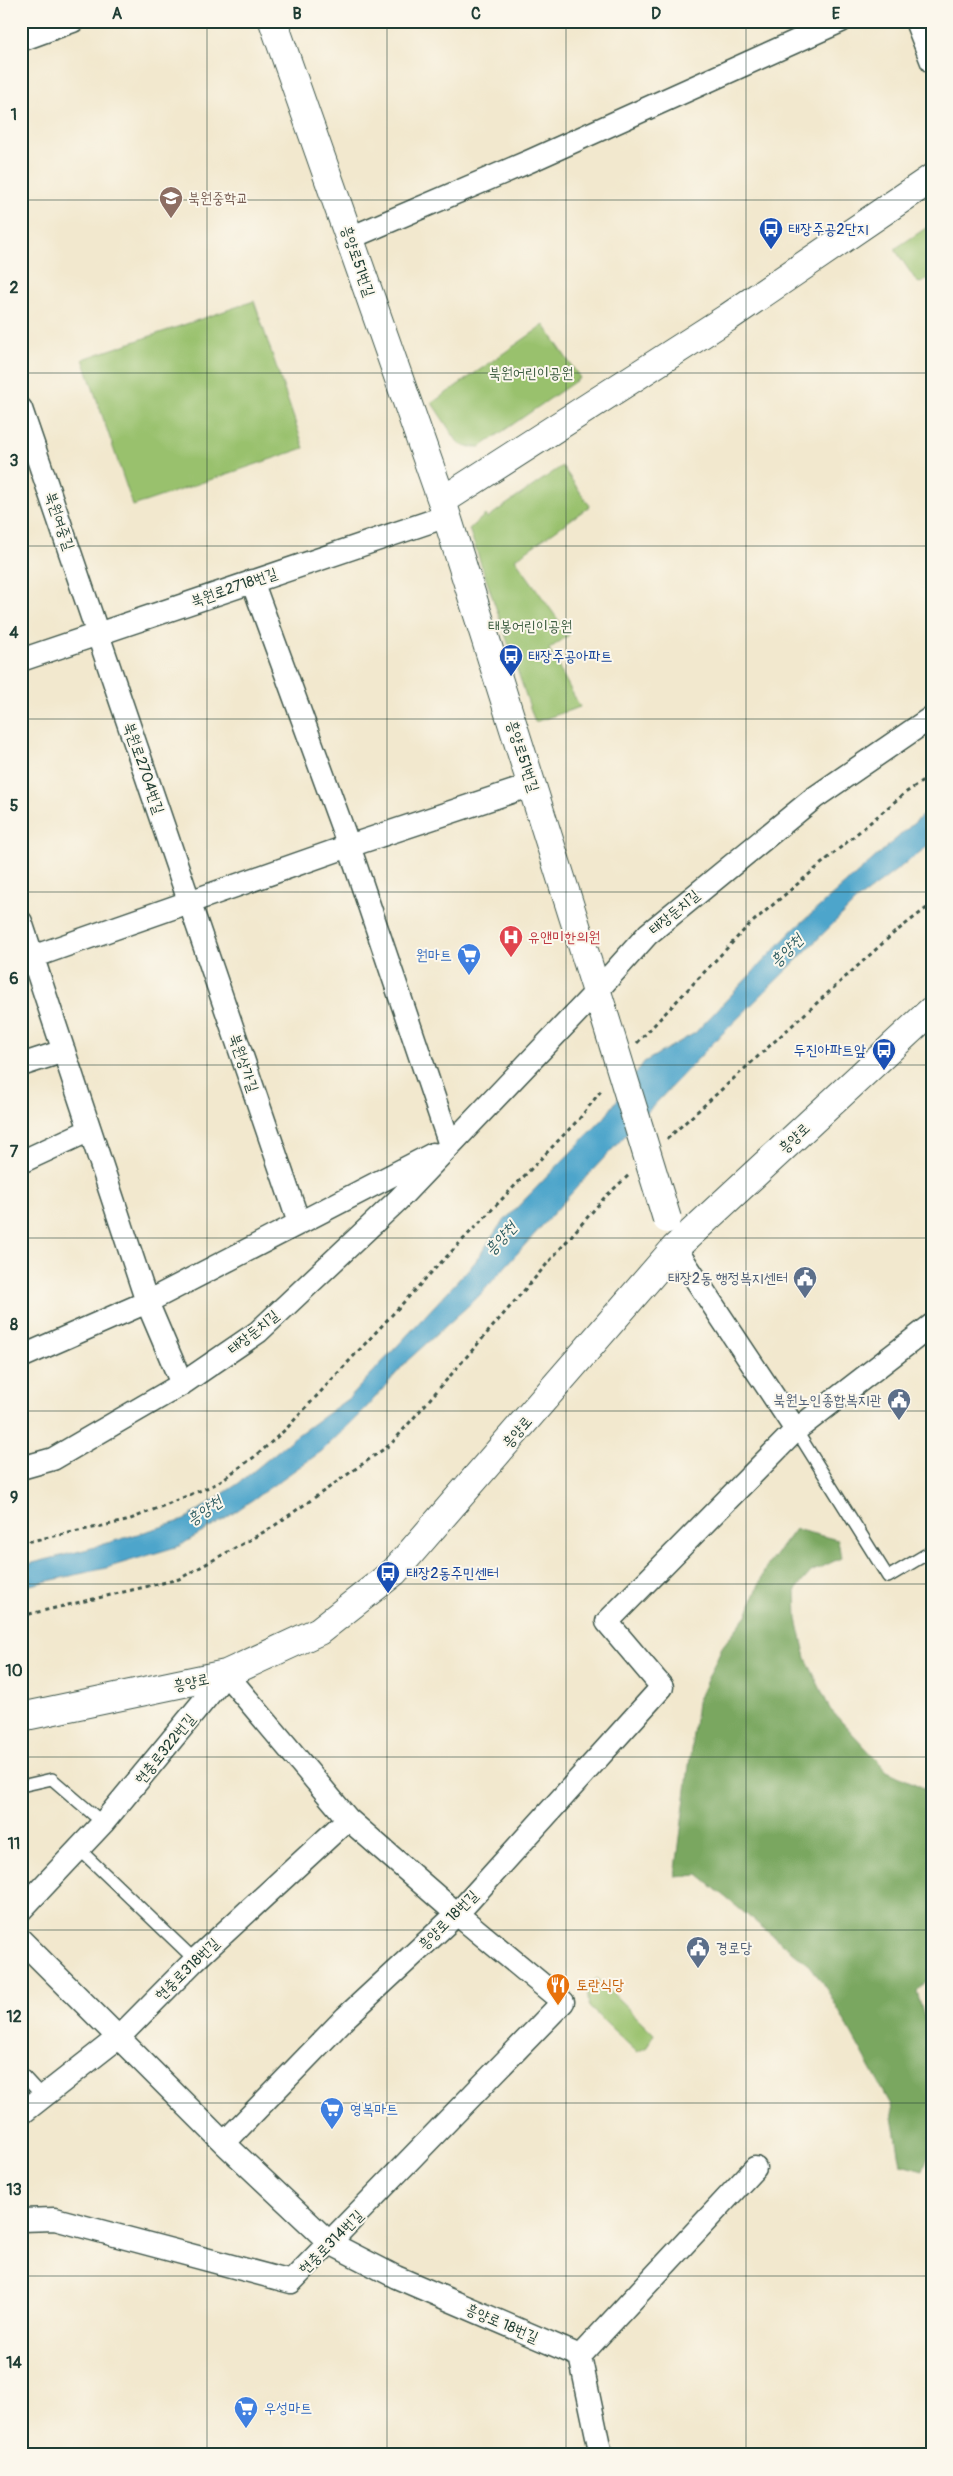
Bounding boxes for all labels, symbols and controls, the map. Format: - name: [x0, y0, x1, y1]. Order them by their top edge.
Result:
- text: A: [112, 4, 123, 24]
- text: B: [292, 4, 302, 24]
- text: C: [471, 4, 481, 24]
- text: D: [651, 4, 661, 24]
- text: E: [832, 4, 841, 24]
- text: 1: [11, 105, 17, 125]
- school or university icon: 북원중학교: [158, 185, 184, 219]
- place label: 북원중학교: [188, 189, 248, 208]
- bus stop icon: 태장주공2단지: [758, 216, 784, 250]
- place label: 태장주공2단지: [788, 220, 869, 239]
- street label: 흥양로51번길: [336, 223, 379, 299]
- text: 2: [10, 278, 19, 298]
- park label: 북원어린이공원: [489, 364, 573, 383]
- text: 3: [10, 451, 19, 471]
- street label: 북원여중길: [41, 490, 78, 553]
- street label: 북원로2718번길: [188, 564, 280, 611]
- park label: 태봉어린이공원: [488, 617, 572, 636]
- text: 4: [9, 623, 19, 643]
- bus stop icon: 태장주공아파트: [498, 643, 524, 677]
- place label: 태장주공아파트: [528, 647, 613, 666]
- street label: 흥양로51번길: [502, 718, 543, 794]
- street label: 북원로2704번길: [119, 720, 168, 816]
- text: 5: [10, 796, 19, 816]
- street label: 태장둔치길: [645, 886, 704, 939]
- hospital icon: 유앤미한의원: [498, 924, 524, 958]
- place label: 유앤미한의원: [528, 928, 600, 947]
- water label: 흥양천: [766, 928, 809, 971]
- supermarket icon: 원마트: [456, 942, 482, 976]
- place label: 원마트: [416, 946, 452, 965]
- text: 6: [9, 969, 19, 989]
- street label: 북원상가길: [225, 1032, 262, 1095]
- bus stop icon: 두진아파트앞: [871, 1037, 897, 1071]
- place label: 두진아파트앞: [794, 1041, 866, 1060]
- street label: 흥양로: [775, 1119, 814, 1158]
- text: 7: [10, 1142, 19, 1162]
- water label: 흥양천: [480, 1216, 523, 1260]
- public building icon: 태장2동 행정복지센터: [792, 1265, 818, 1299]
- place label: 태장2동 행정복지센터: [668, 1269, 788, 1288]
- street label: 태장둔치길: [224, 1306, 283, 1359]
- text: 8: [10, 1315, 18, 1335]
- public building icon: 북원노인종합복지관: [886, 1387, 912, 1421]
- place label: 북원노인종합복지관: [773, 1391, 882, 1410]
- street label: 흥양로: [498, 1412, 536, 1452]
- text: 9: [10, 1488, 18, 1508]
- water label: 흥양천: [183, 1490, 228, 1530]
- bus stop icon: 태장2동주민센터: [375, 1560, 401, 1594]
- place label: 태장2동주민센터: [406, 1564, 499, 1583]
- text: 10: [5, 1661, 23, 1681]
- street label: 흥양로: [171, 1669, 211, 1696]
- street label: 현충로322번길: [131, 1710, 200, 1789]
- text: 11: [8, 1834, 20, 1854]
- street label: 흥양로 18번길: [414, 1886, 482, 1954]
- street label: 현충로318번길: [151, 1934, 223, 2005]
- public building icon: 경로당: [685, 1935, 711, 1969]
- place label: 경로당: [716, 1939, 752, 1958]
- restaurant icon: 토란식당: [545, 1972, 571, 2006]
- place label: 토란식당: [576, 1976, 624, 1995]
- text: 12: [6, 2007, 22, 2027]
- supermarket icon: 영복마트: [319, 2096, 345, 2130]
- place label: 영복마트: [350, 2100, 398, 2119]
- text: 13: [6, 2180, 22, 2200]
- street label: 현충로314번길: [295, 2206, 368, 2279]
- street label: 흥양로 18번길: [463, 2300, 541, 2347]
- text: 14: [6, 2353, 22, 2373]
- supermarket icon: 우성마트: [233, 2395, 259, 2429]
- place label: 우성마트: [264, 2399, 312, 2418]

